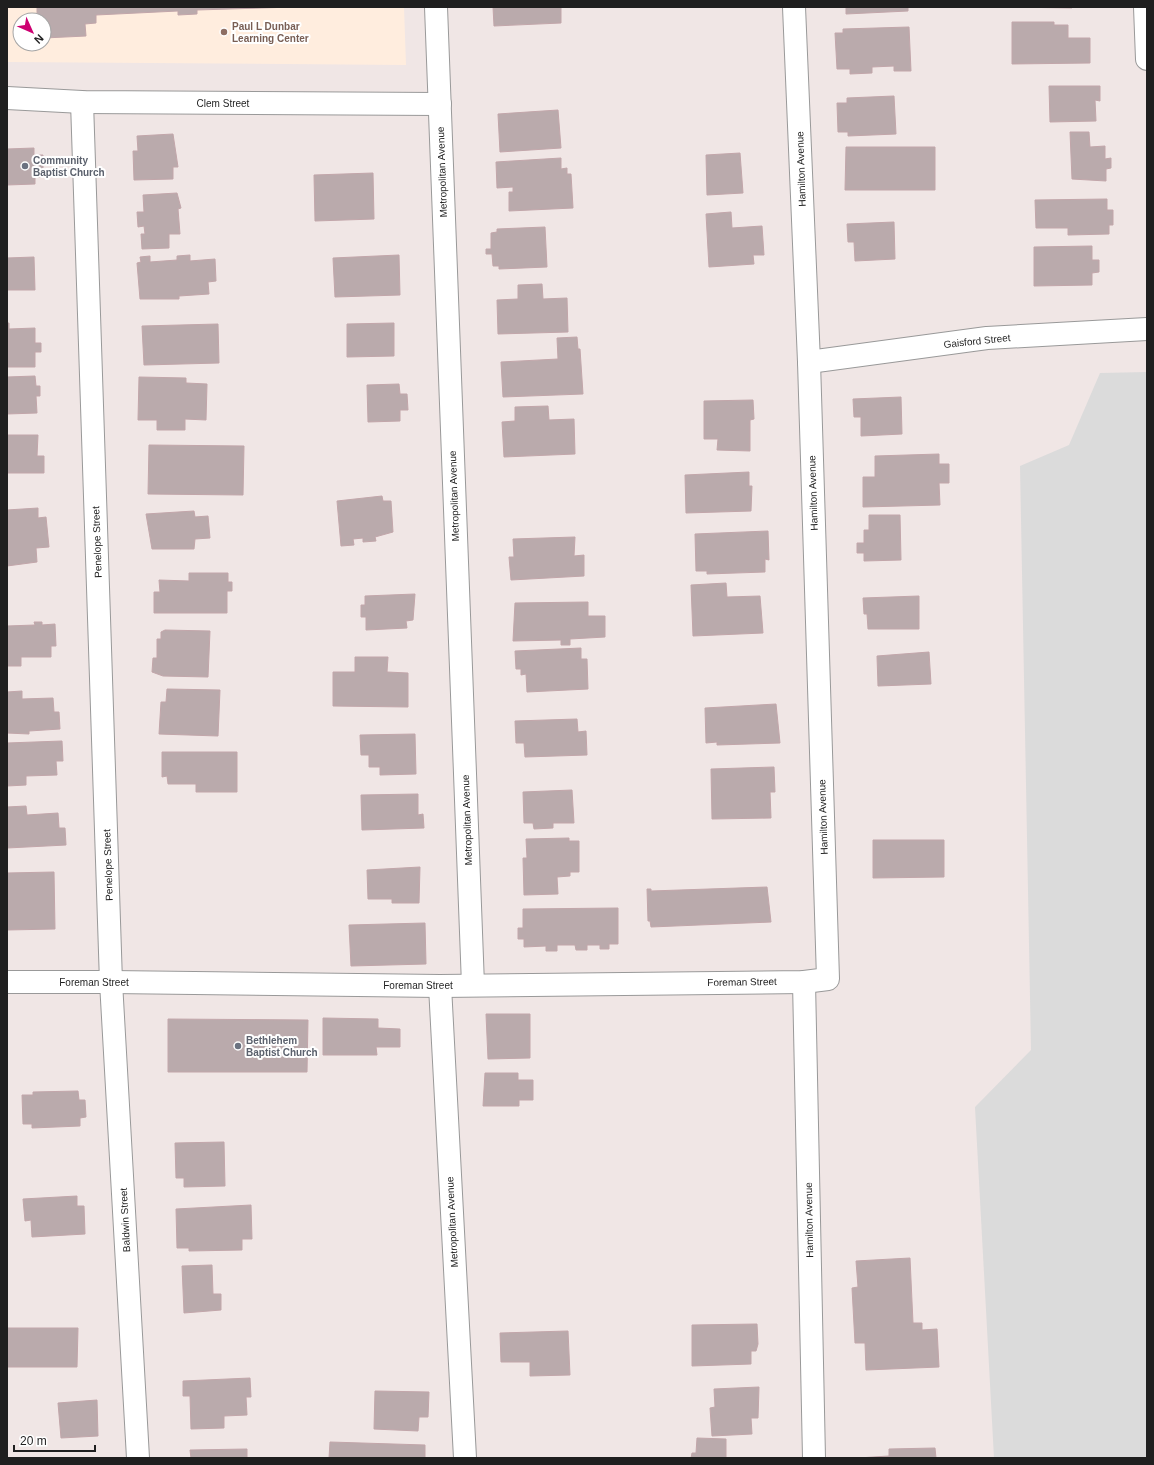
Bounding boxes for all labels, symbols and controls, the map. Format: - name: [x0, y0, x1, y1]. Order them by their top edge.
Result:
- north arrow: [12, 12, 52, 52]
- place label: Paul L Dunbar Learning Center: [232, 21, 309, 44]
- marker: Paul L Dunbar Learning Center: [219, 27, 229, 37]
- text: N: [32, 32, 46, 46]
- street label: Clem Street: [197, 98, 250, 109]
- street label: Metropolitan Avenue: [435, 126, 449, 218]
- street label: Hamilton Avenue: [794, 131, 808, 207]
- place label: Community Baptist Church: [33, 155, 105, 178]
- marker: Community Baptist Church: [20, 161, 30, 171]
- street label: Gaisford Street: [943, 332, 1011, 350]
- street label: Metropolitan Avenue: [447, 450, 461, 542]
- street label: Hamilton Avenue: [806, 455, 820, 531]
- street label: Penelope Street: [90, 506, 104, 578]
- street label: Metropolitan Avenue: [460, 774, 474, 866]
- street label: Hamilton Avenue: [816, 779, 830, 855]
- street label: Penelope Street: [101, 829, 115, 901]
- street label: Foreman Street: [707, 976, 777, 988]
- street label: Foreman Street: [59, 977, 129, 988]
- street label: Foreman Street: [383, 980, 453, 991]
- place label: Bethlehem Baptist Church: [246, 1035, 318, 1058]
- marker: Bethlehem Baptist Church: [233, 1041, 243, 1051]
- street label: Metropolitan Avenue: [444, 1176, 460, 1268]
- street label: Hamilton Avenue: [803, 1182, 815, 1258]
- street label: Baldwin Street: [118, 1187, 132, 1252]
- scale bar: [14, 1427, 95, 1453]
- text: 20 m: [20, 1434, 47, 1448]

